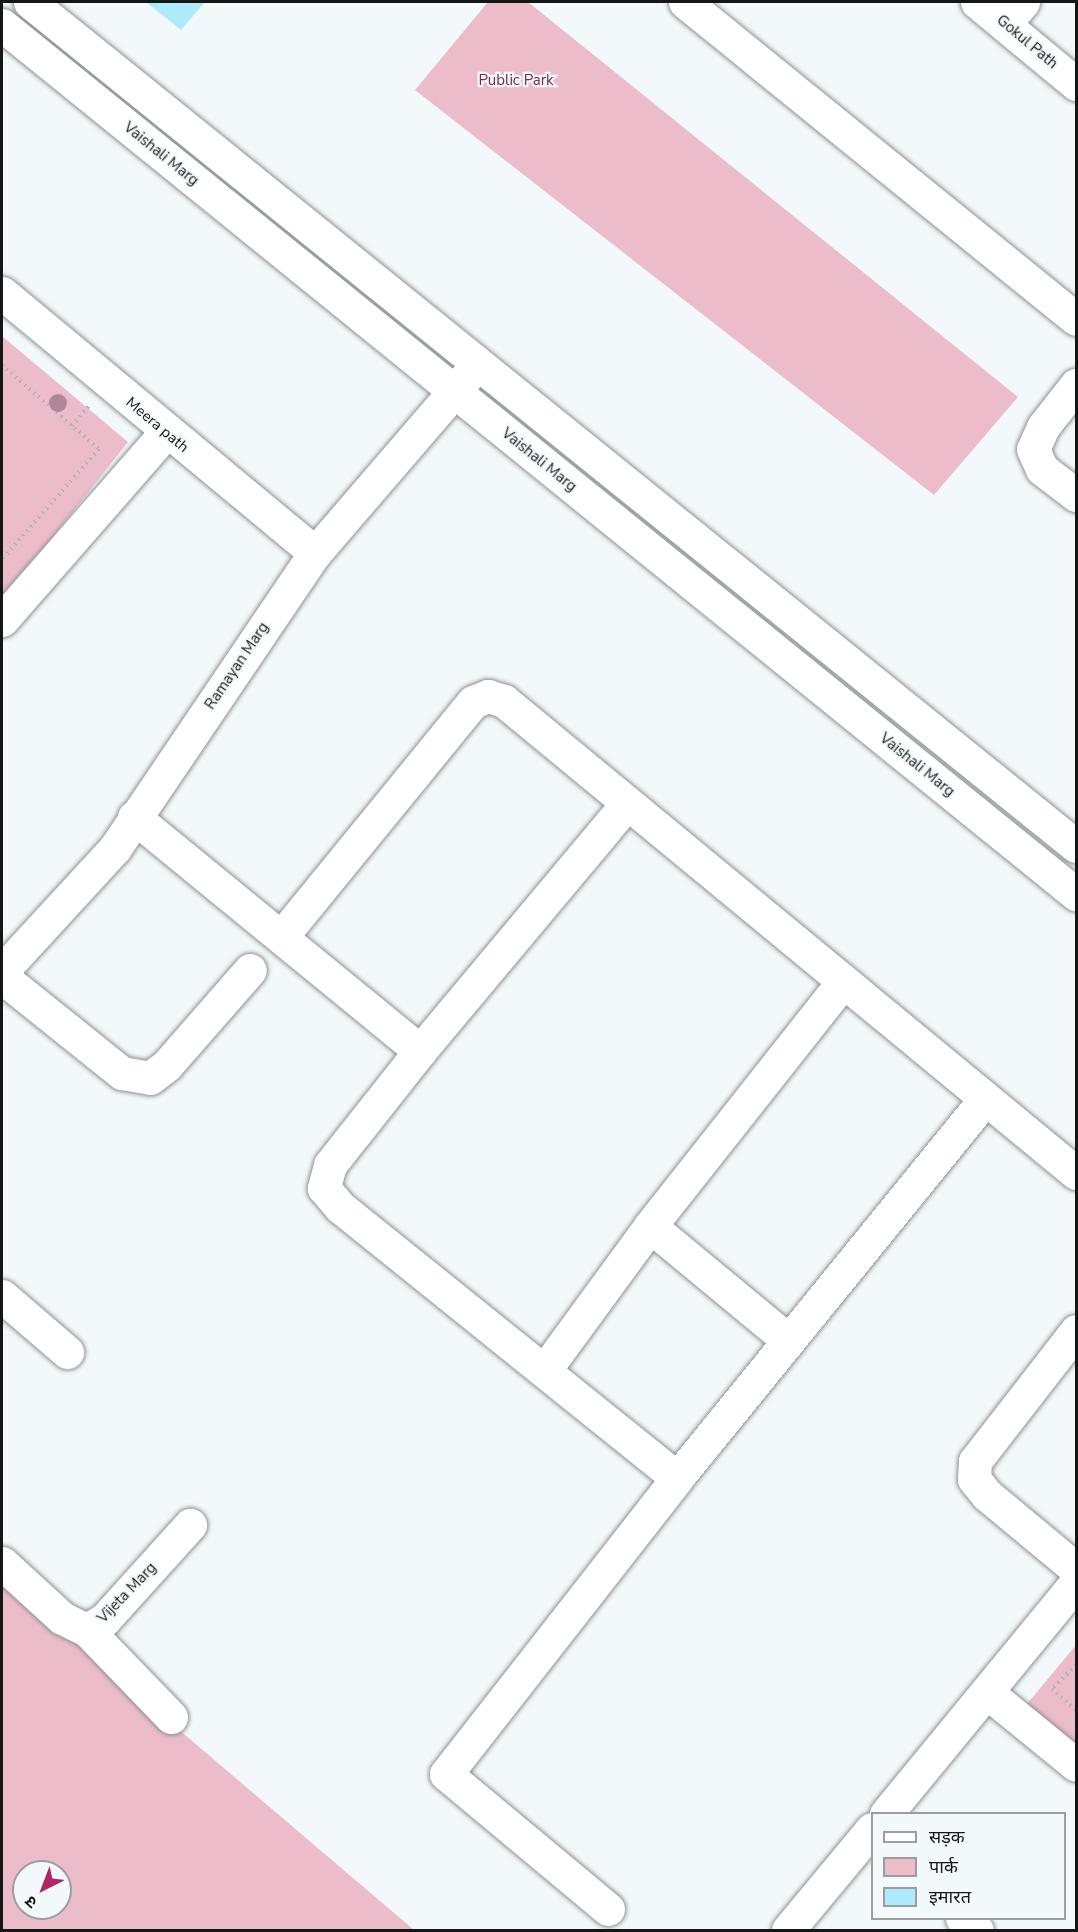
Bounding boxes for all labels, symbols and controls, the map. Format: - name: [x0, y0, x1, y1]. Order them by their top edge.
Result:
- street label: Gokul Path: [993, 11, 1061, 73]
- park label: Public Park: [478, 72, 554, 90]
- street label: Vaishali Marg: [120, 118, 202, 190]
- street label: Meera path: [122, 394, 192, 456]
- street label: Vaishali Marg: [498, 424, 580, 496]
- street label: Ramayan Marg: [201, 619, 273, 713]
- street label: Vaishali Marg: [876, 729, 958, 801]
- street label: Vijeta Marg: [94, 1559, 160, 1627]
- legend: [871, 1812, 1066, 1920]
- text: सड़क: [929, 1825, 965, 1849]
- text: पार्क: [929, 1855, 958, 1879]
- north arrow: [12, 1860, 72, 1920]
- text: इमारत: [929, 1885, 971, 1909]
- text: उ: [20, 1891, 42, 1913]

